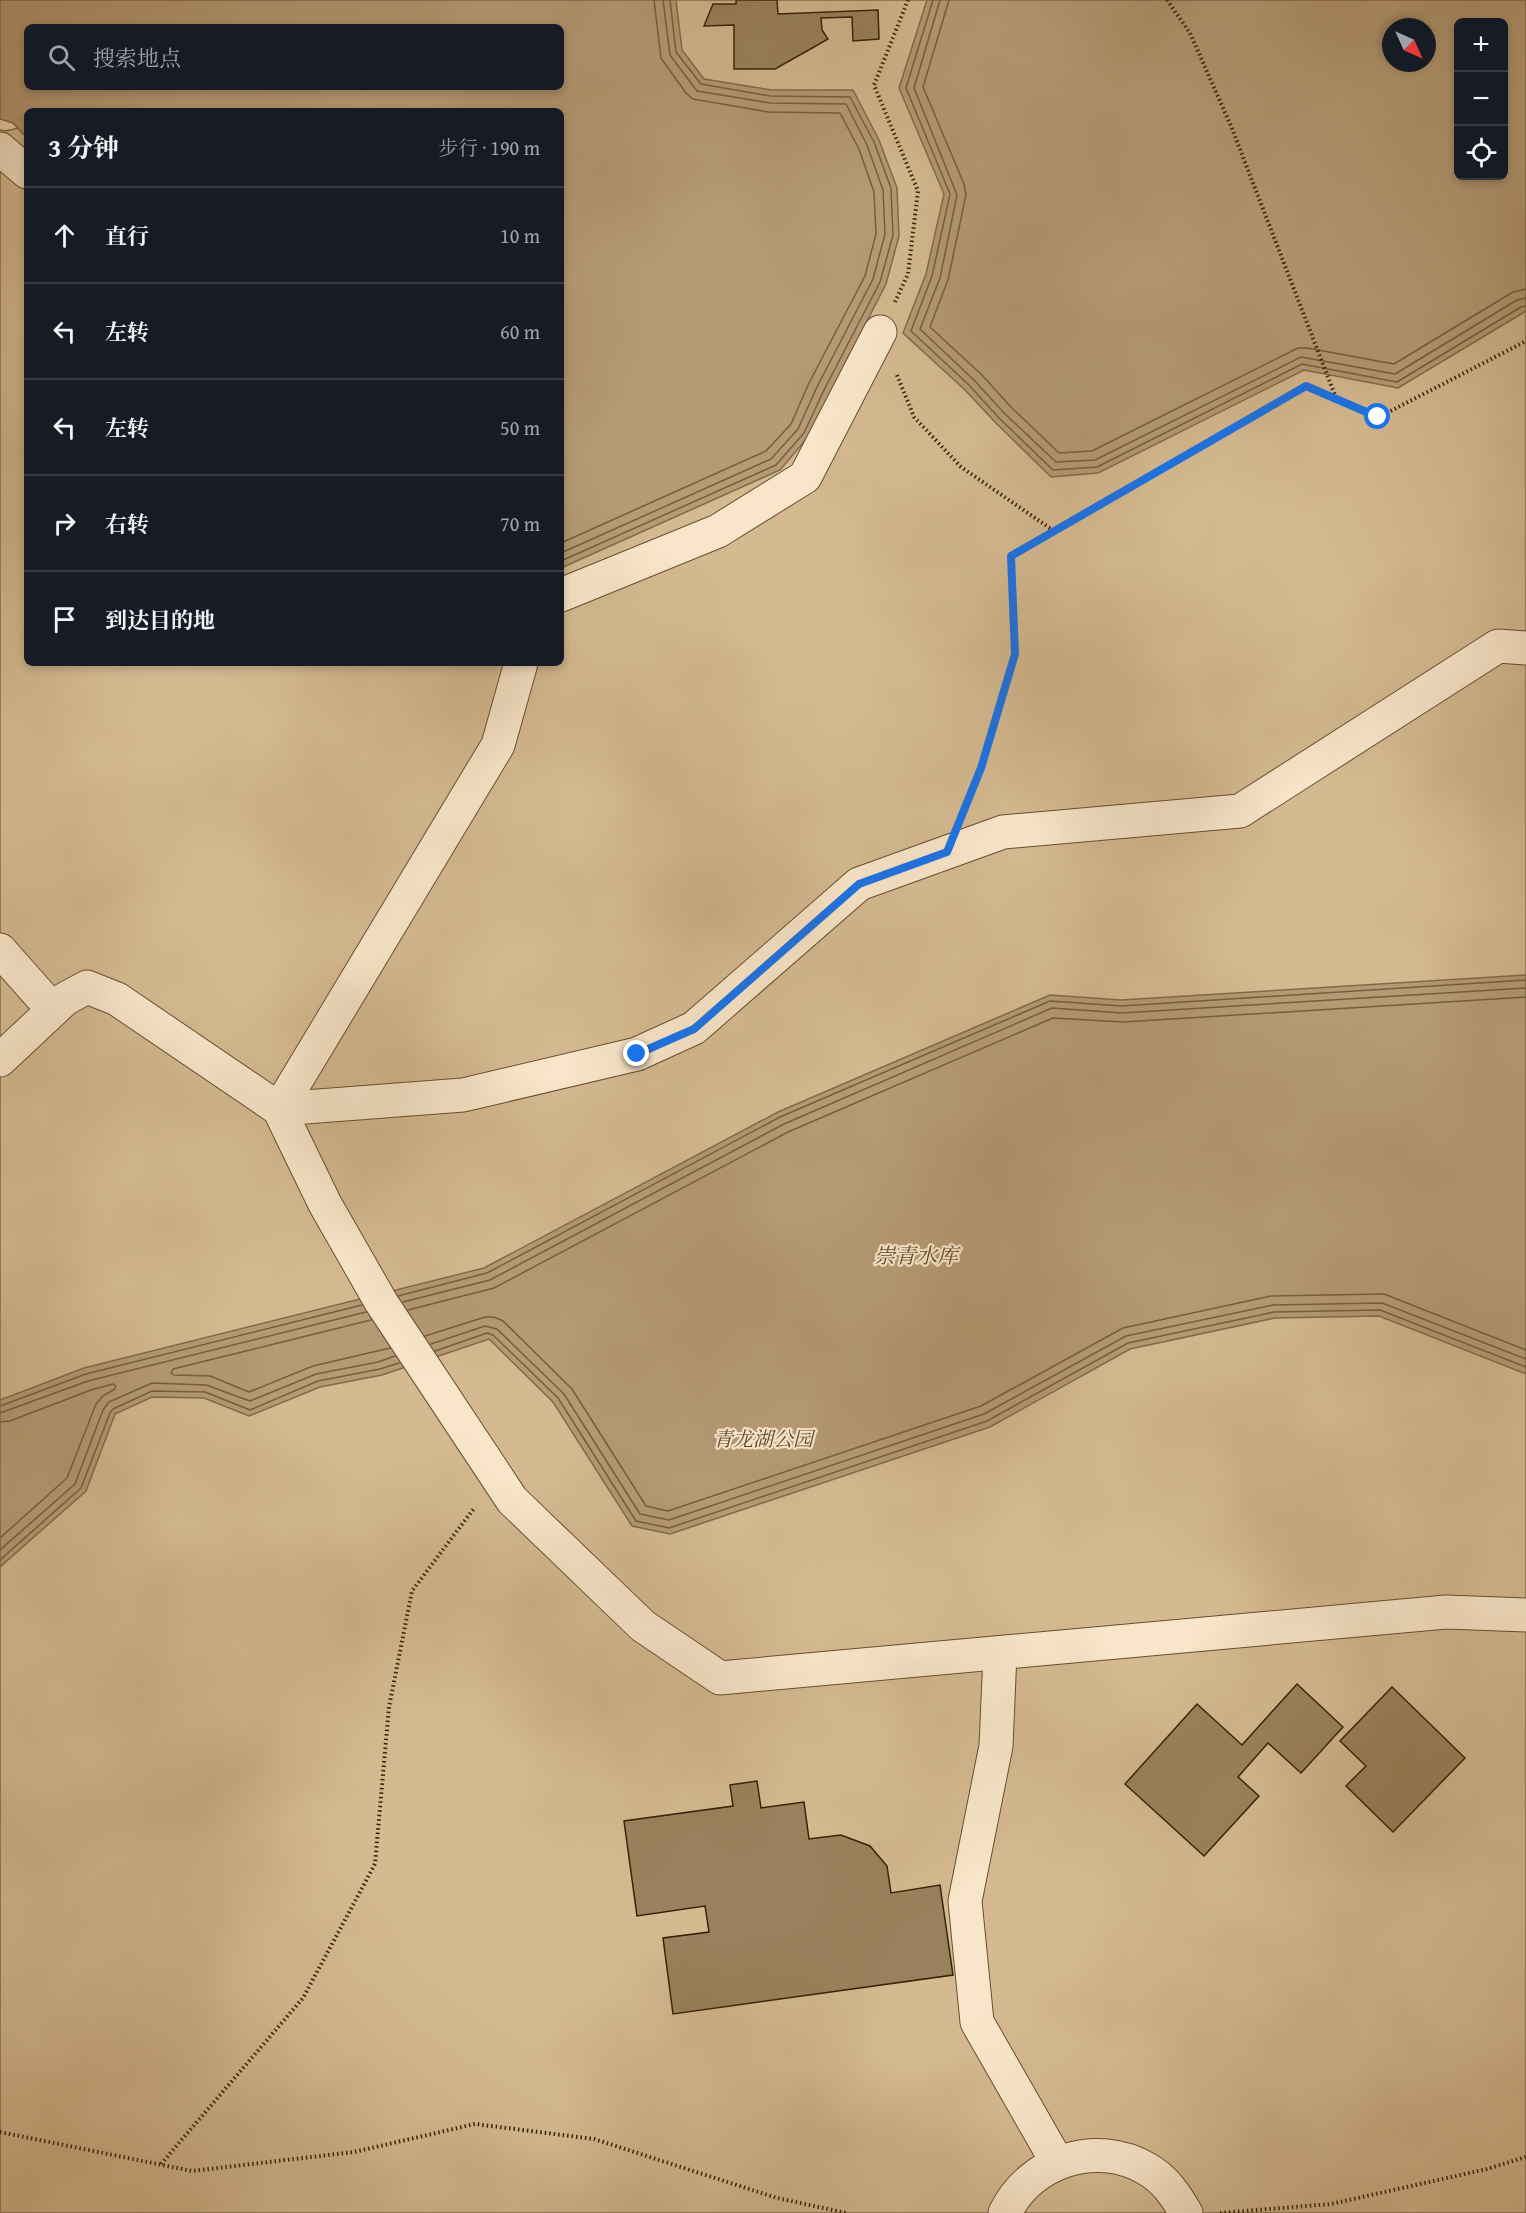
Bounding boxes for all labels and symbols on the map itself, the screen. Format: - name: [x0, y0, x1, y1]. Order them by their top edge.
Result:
- north arrow: [1382, 18, 1436, 72]
- route start: [1364, 403, 1390, 429]
- route end: [623, 1040, 649, 1066]
- water label: 崇青水库: [874, 1240, 961, 1271]
- park label: 青龙湖公园: [713, 1424, 816, 1453]

